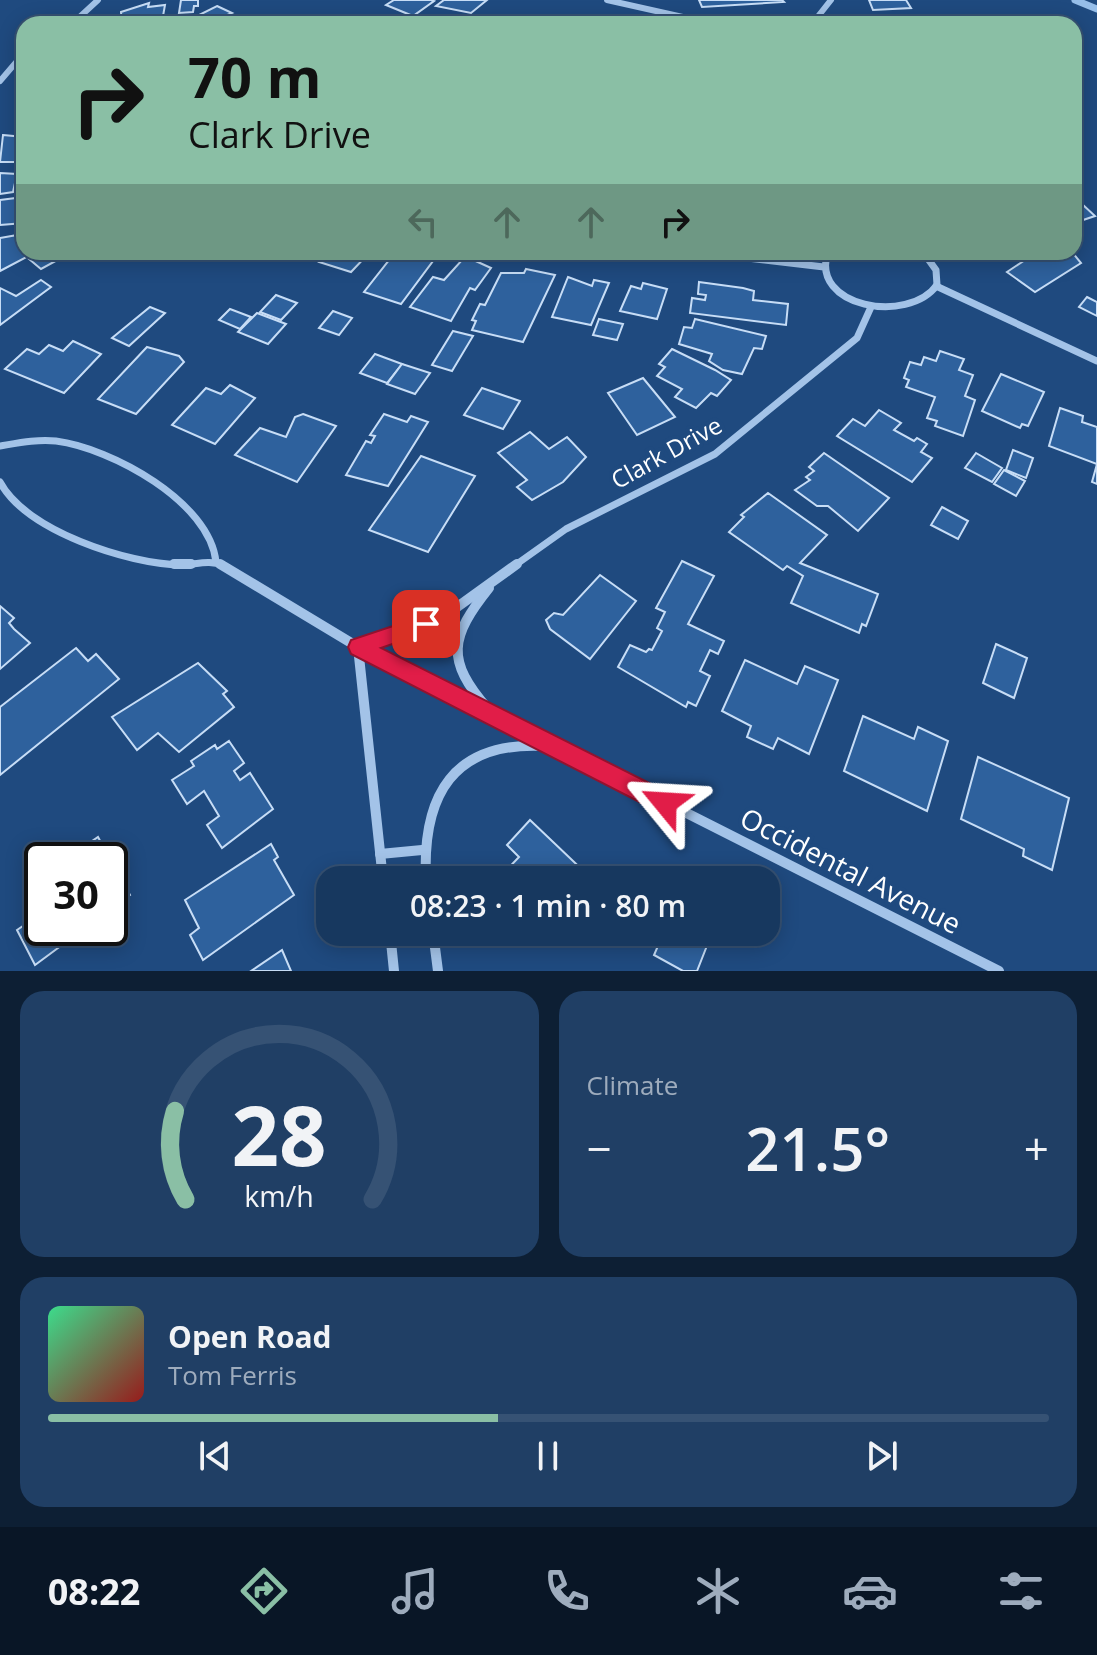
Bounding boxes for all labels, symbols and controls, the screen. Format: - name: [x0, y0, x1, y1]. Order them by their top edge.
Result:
- text: 70 m: [188, 38, 322, 114]
- icon: right: [56, 48, 160, 152]
- text: Clark Drive: [188, 110, 371, 159]
- icon: left: [401, 200, 445, 244]
- icon: ahead: [485, 200, 529, 244]
- icon: ahead: [569, 200, 613, 244]
- icon: right: [653, 200, 697, 244]
- street label: Clark Drive: [605, 408, 727, 496]
- pin: [392, 590, 460, 658]
- icon: arrive: [404, 602, 448, 646]
- position arrow: [623, 761, 707, 845]
- street label: Occidental Avenue: [734, 798, 968, 942]
- speed limit sign: 30: [24, 842, 128, 946]
- text: 08:23 · 1 min · 80 m: [410, 885, 686, 926]
- text: Climate: [587, 1067, 678, 1103]
- text: 28: [232, 1077, 327, 1190]
- text: 21.5°: [745, 1107, 890, 1189]
- text: −: [587, 1118, 612, 1178]
- text: +: [1024, 1118, 1049, 1178]
- text: km/h: [245, 1176, 314, 1215]
- text: Open Road: [168, 1316, 332, 1357]
- text: Tom Ferris: [168, 1357, 297, 1393]
- icon: previous: [193, 1434, 237, 1478]
- icon: pause: [526, 1434, 570, 1478]
- icon: next: [860, 1434, 904, 1478]
- icon: directions: [236, 1563, 292, 1619]
- icon: music: [387, 1563, 443, 1619]
- icon: phone: [539, 1563, 595, 1619]
- icon: climate: [690, 1563, 746, 1619]
- icon: car: [842, 1563, 898, 1619]
- icon: filters: [993, 1563, 1049, 1619]
- text: 08:22: [48, 1567, 140, 1616]

